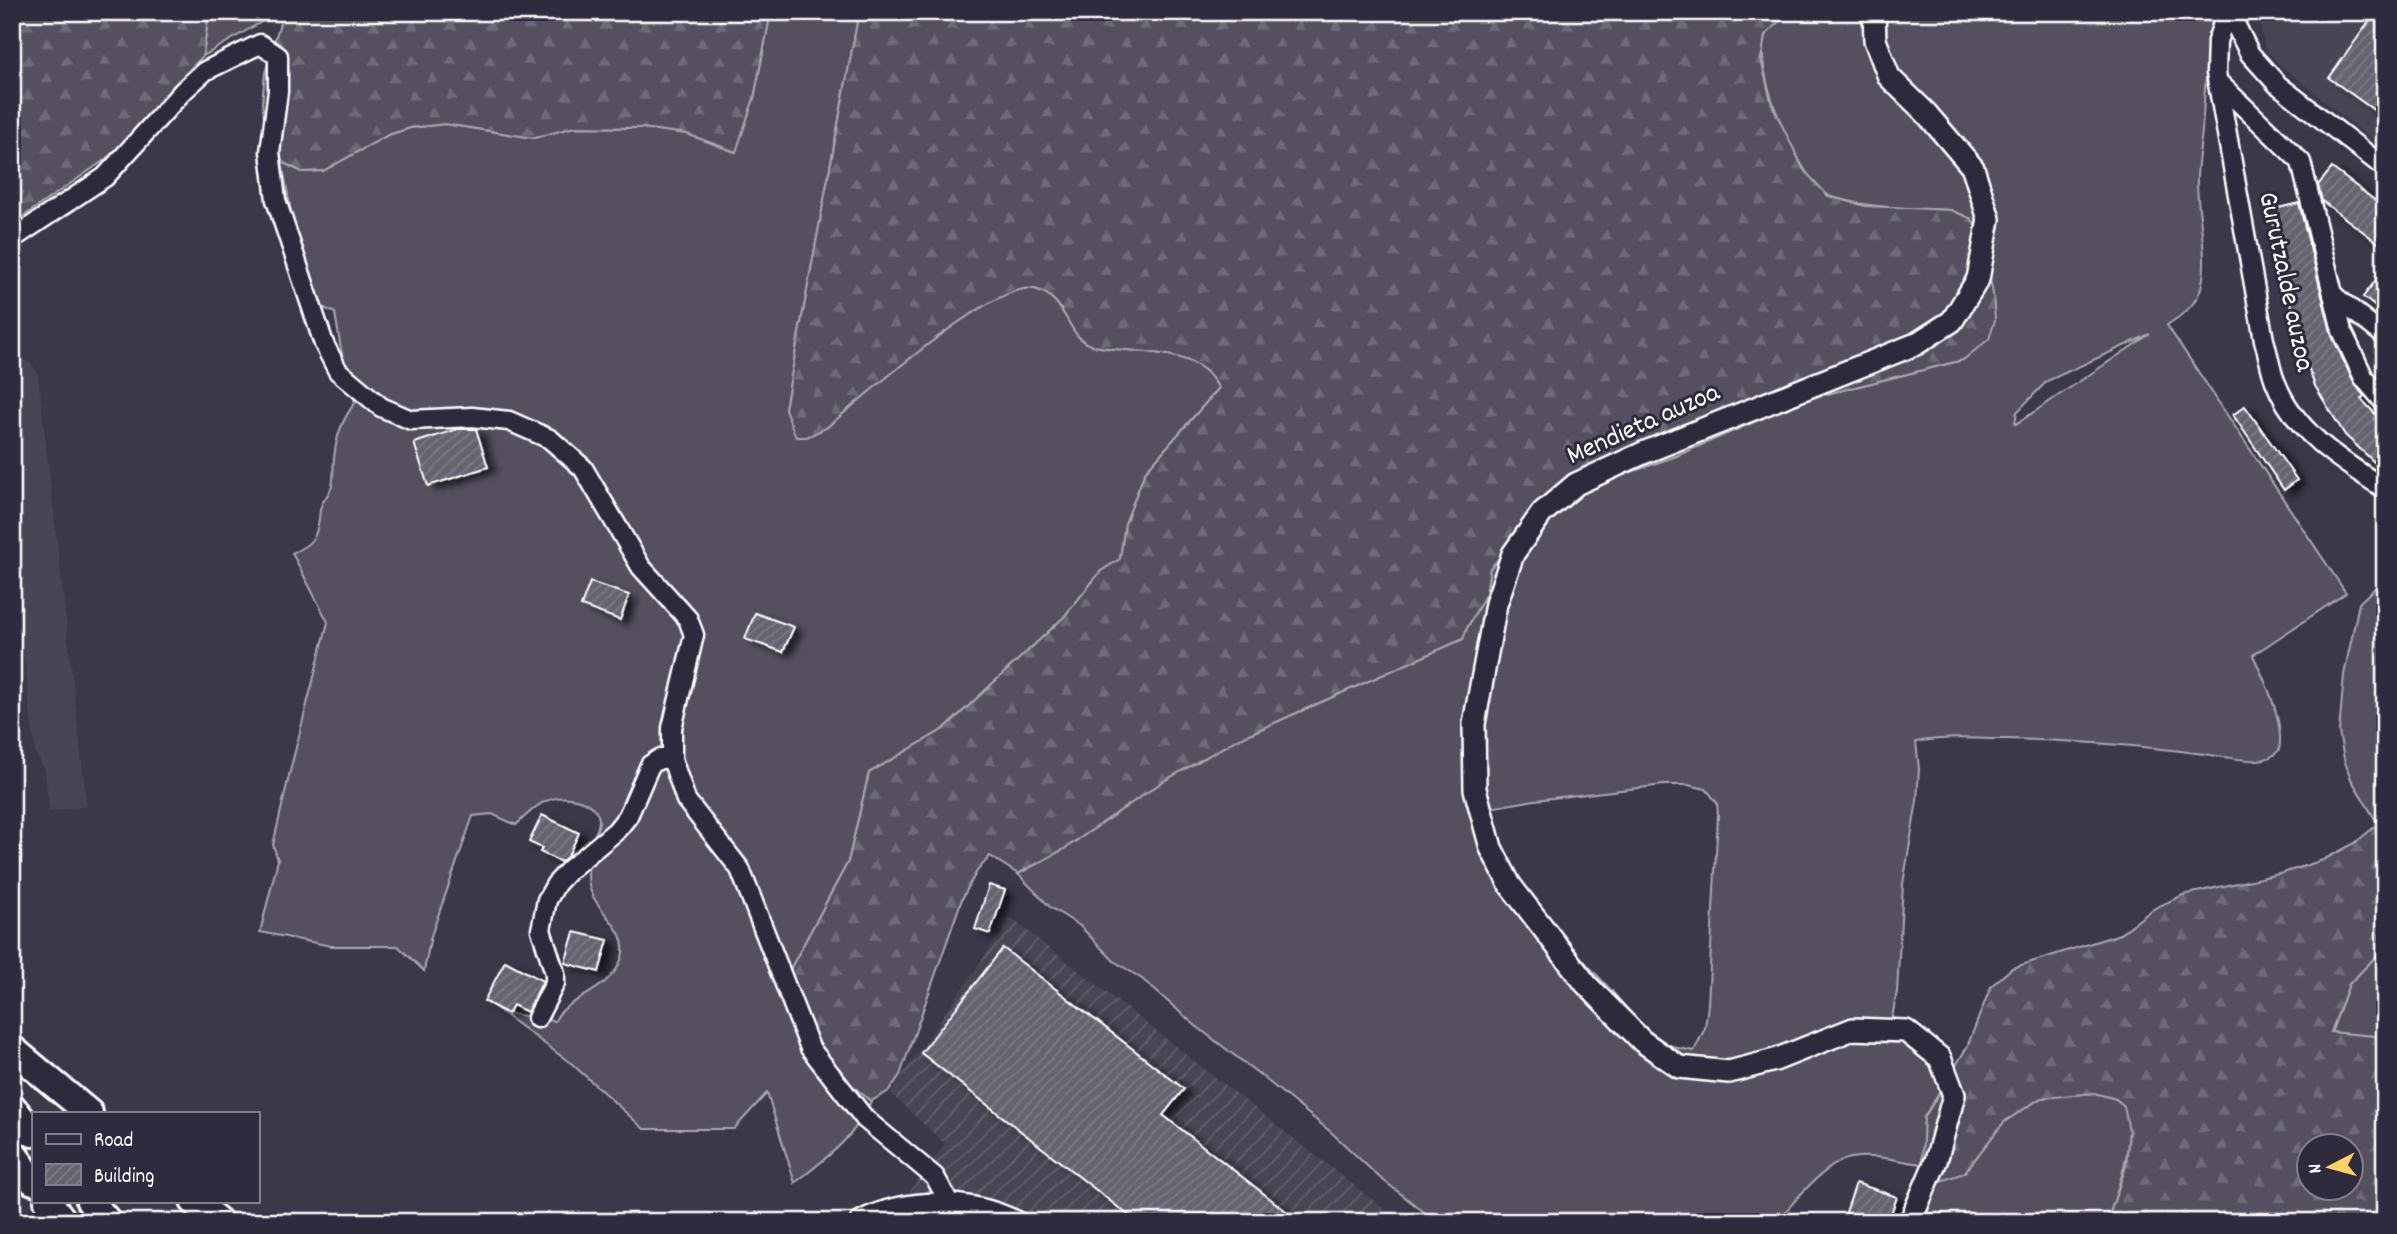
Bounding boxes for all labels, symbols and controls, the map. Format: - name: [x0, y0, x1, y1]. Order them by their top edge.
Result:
- street label: Gurutzalde auzoa: [2245, 188, 2323, 376]
- street label: Mendieta auzoa: [1561, 374, 1728, 478]
- legend: [32, 1112, 259, 1202]
- text: Road: [94, 1127, 133, 1157]
- north arrow: [2296, 1132, 2366, 1202]
- text: N: [2303, 1162, 2330, 1174]
- text: Building: [94, 1163, 154, 1193]

